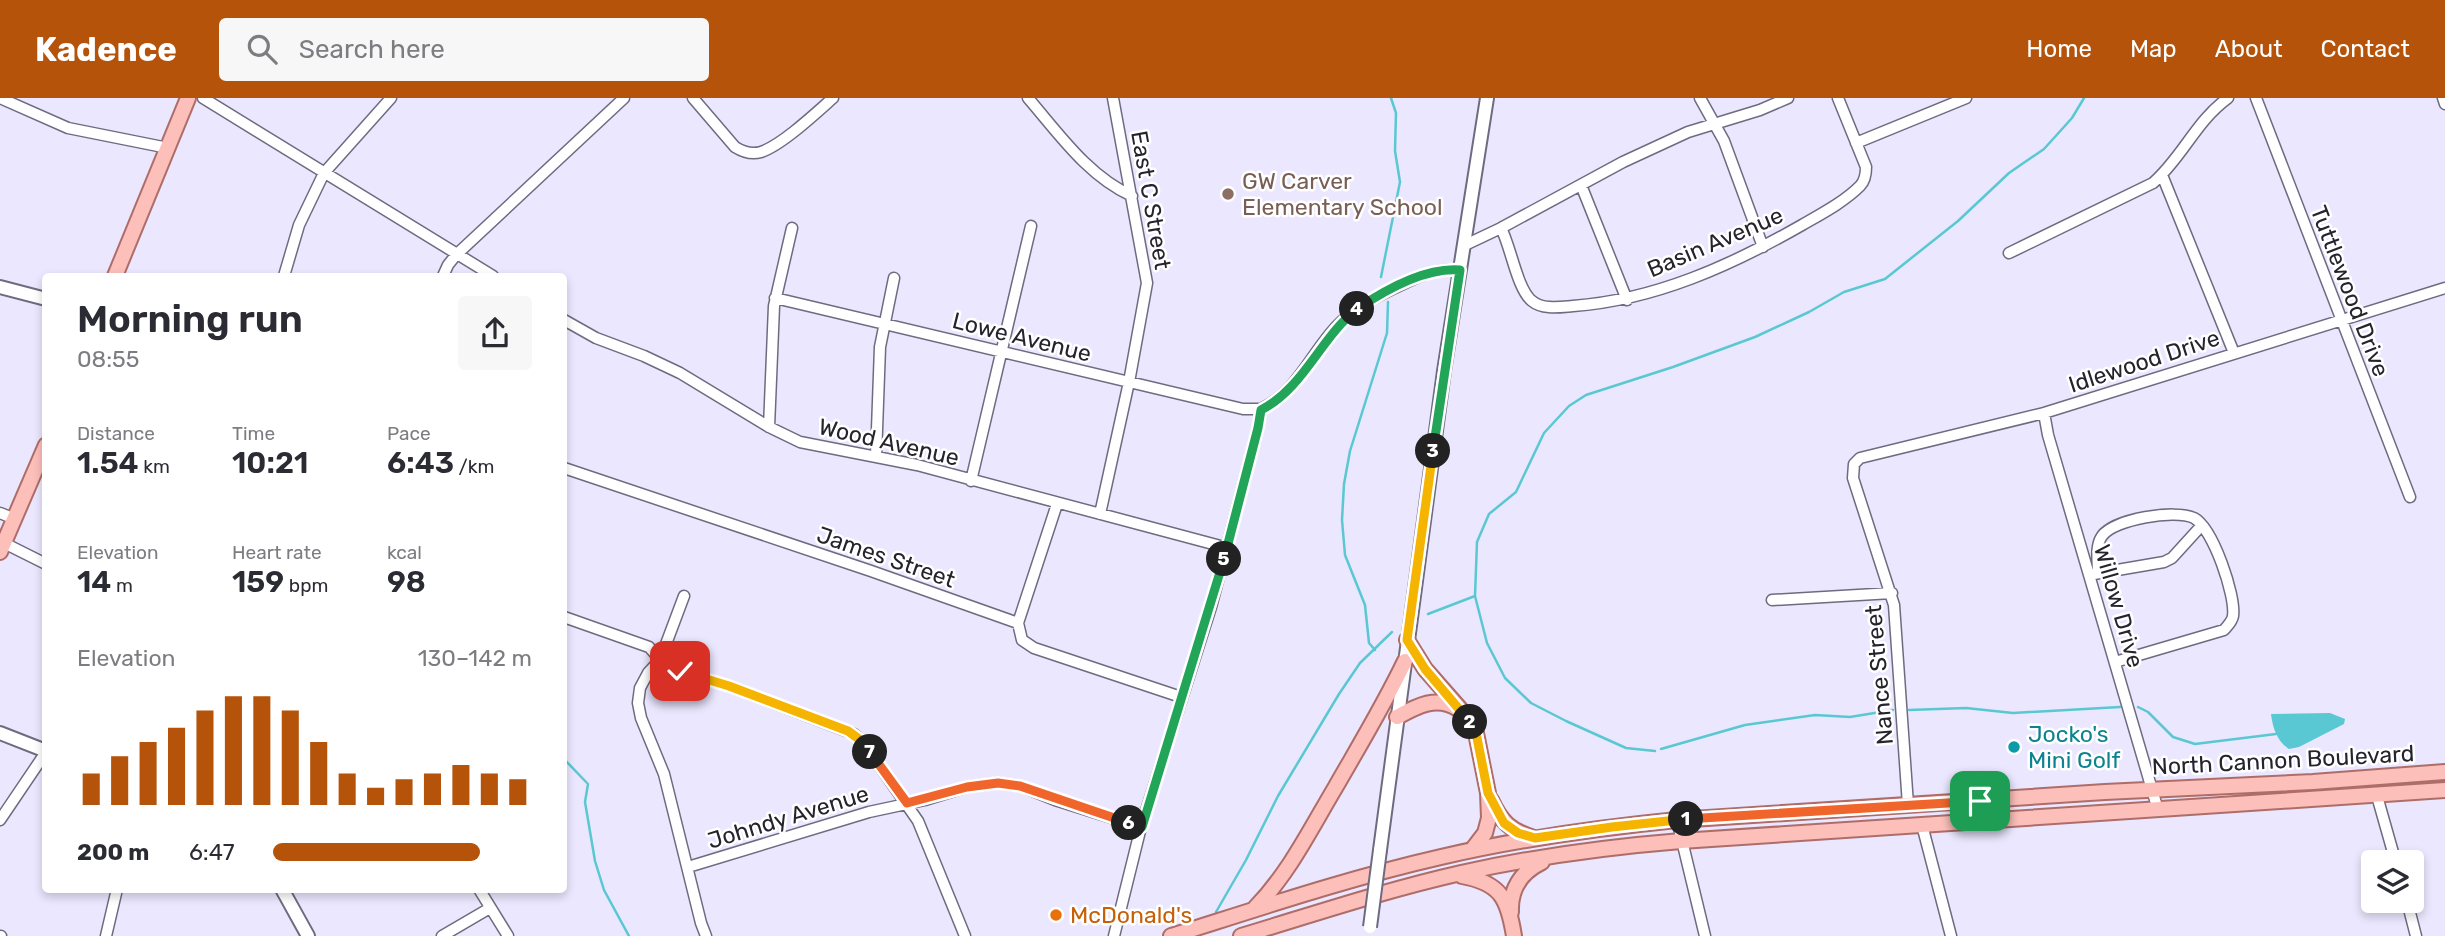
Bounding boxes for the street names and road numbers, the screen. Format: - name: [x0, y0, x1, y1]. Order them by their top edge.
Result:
- street label: East C Street: [1125, 128, 1177, 272]
- street label: Basin Avenue: [1643, 201, 1787, 283]
- street label: Tuttlewood Drive: [2305, 202, 2395, 380]
- street label: Lowe Avenue: [950, 306, 1094, 368]
- street label: Idlewood Drive: [2065, 323, 2223, 399]
- street label: Wood Avenue: [816, 412, 962, 472]
- street label: James Street: [813, 520, 959, 594]
- street label: Willow Drive: [2088, 541, 2150, 671]
- street label: Nance Street: [1859, 604, 1899, 746]
- street label: North Cannon Boulevard: [2151, 739, 2415, 781]
- street label: Johndy Avenue: [704, 779, 872, 855]

